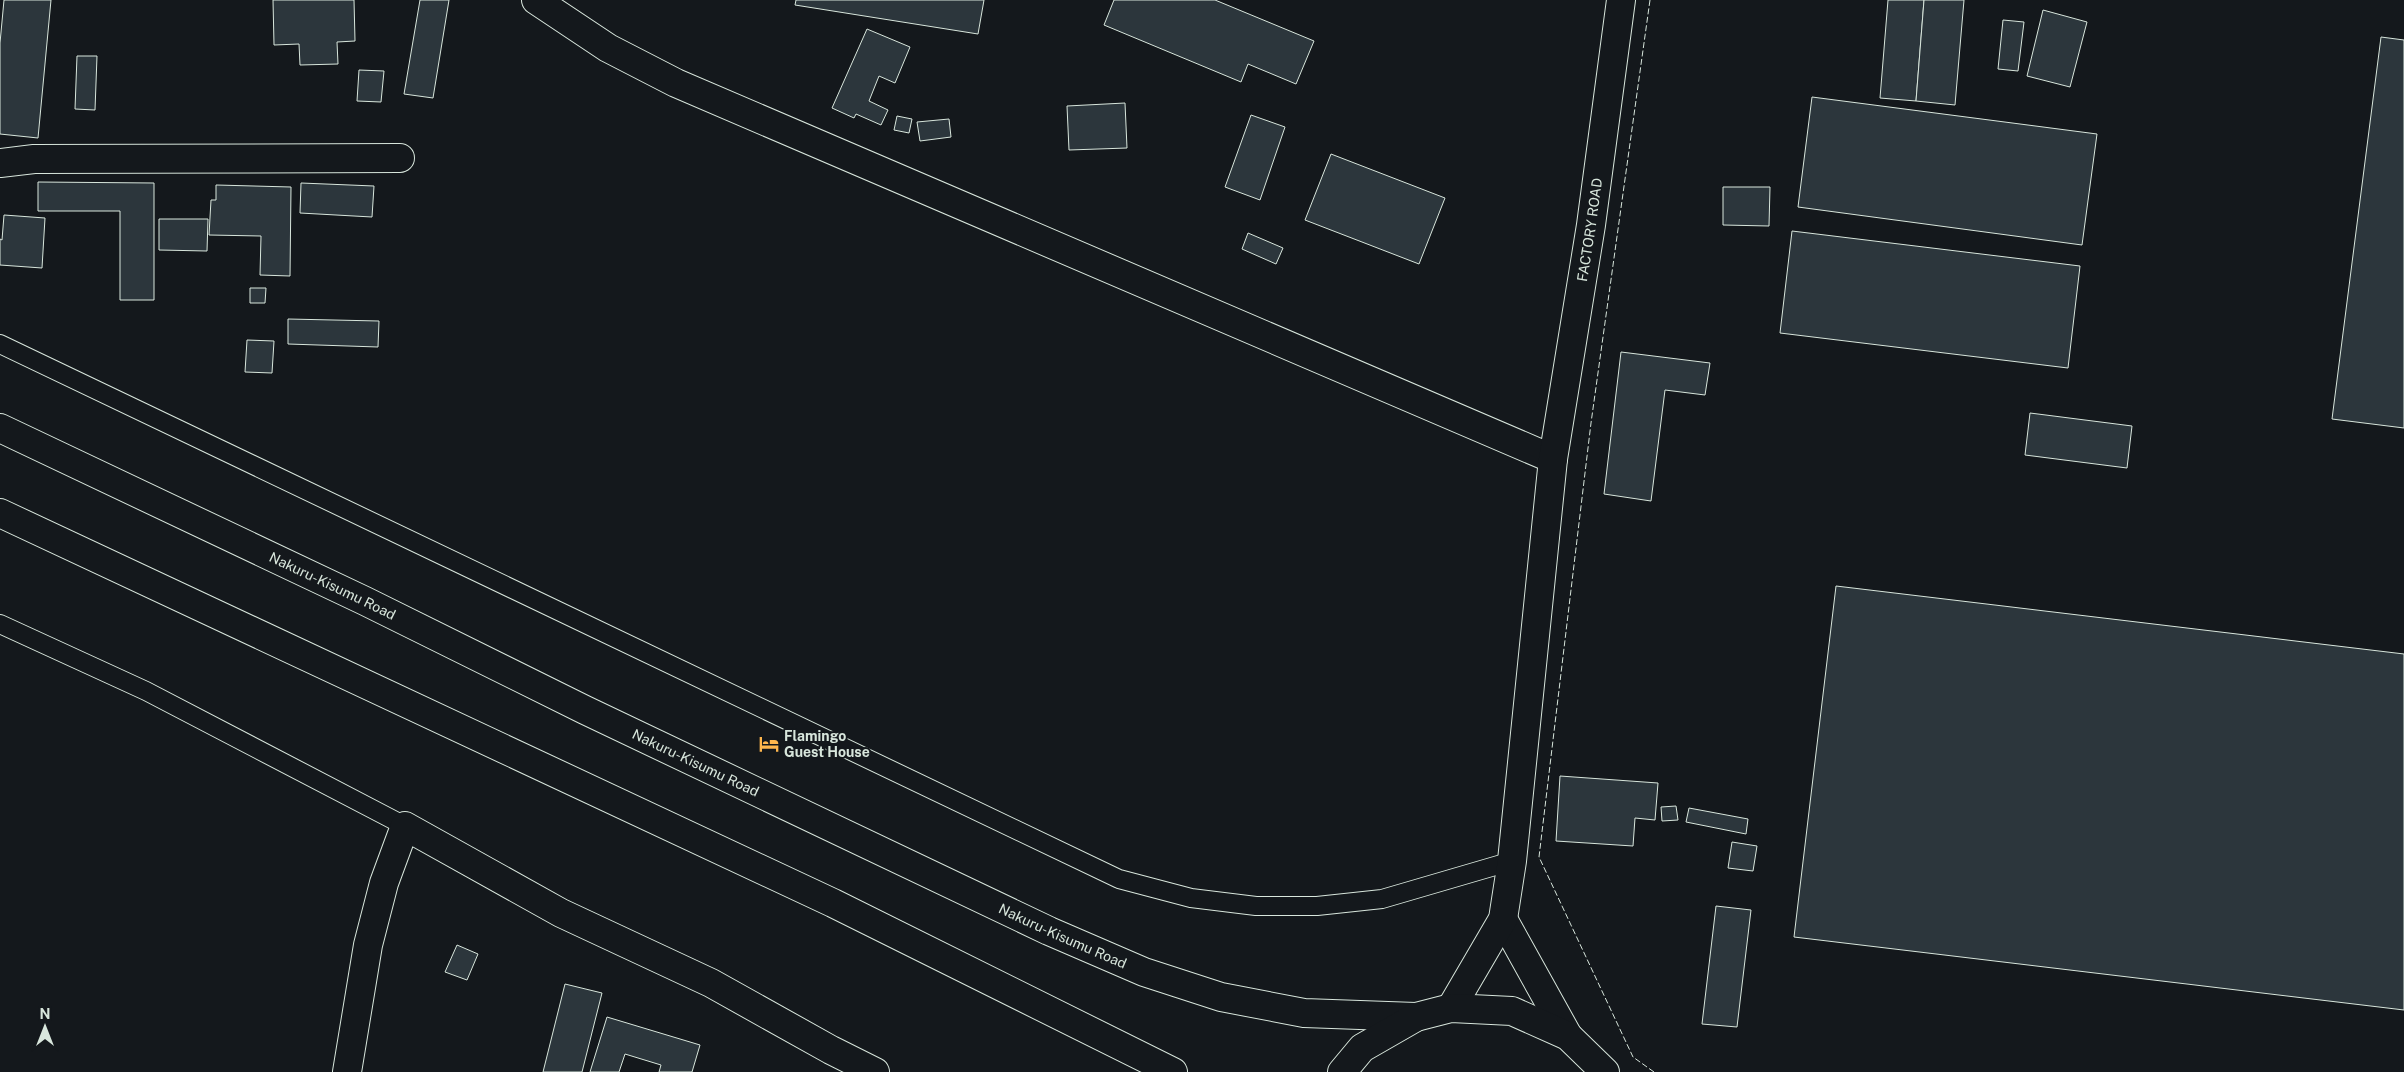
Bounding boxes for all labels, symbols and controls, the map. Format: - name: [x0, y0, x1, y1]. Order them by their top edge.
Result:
- street label: FACTORY ROAD: [1574, 177, 1605, 283]
- street label: Nakuru-Kisumu Road: [267, 549, 398, 623]
- street label: Nakuru-Kisumu Road: [630, 726, 762, 800]
- place label: Flamingo Guest House: [784, 728, 870, 760]
- hotel icon: Flamingo Guest House: [758, 733, 780, 755]
- street label: Nakuru-Kisumu Road: [996, 900, 1129, 972]
- north arrow: [20, 1002, 70, 1052]
- text: N: [40, 1006, 50, 1022]

